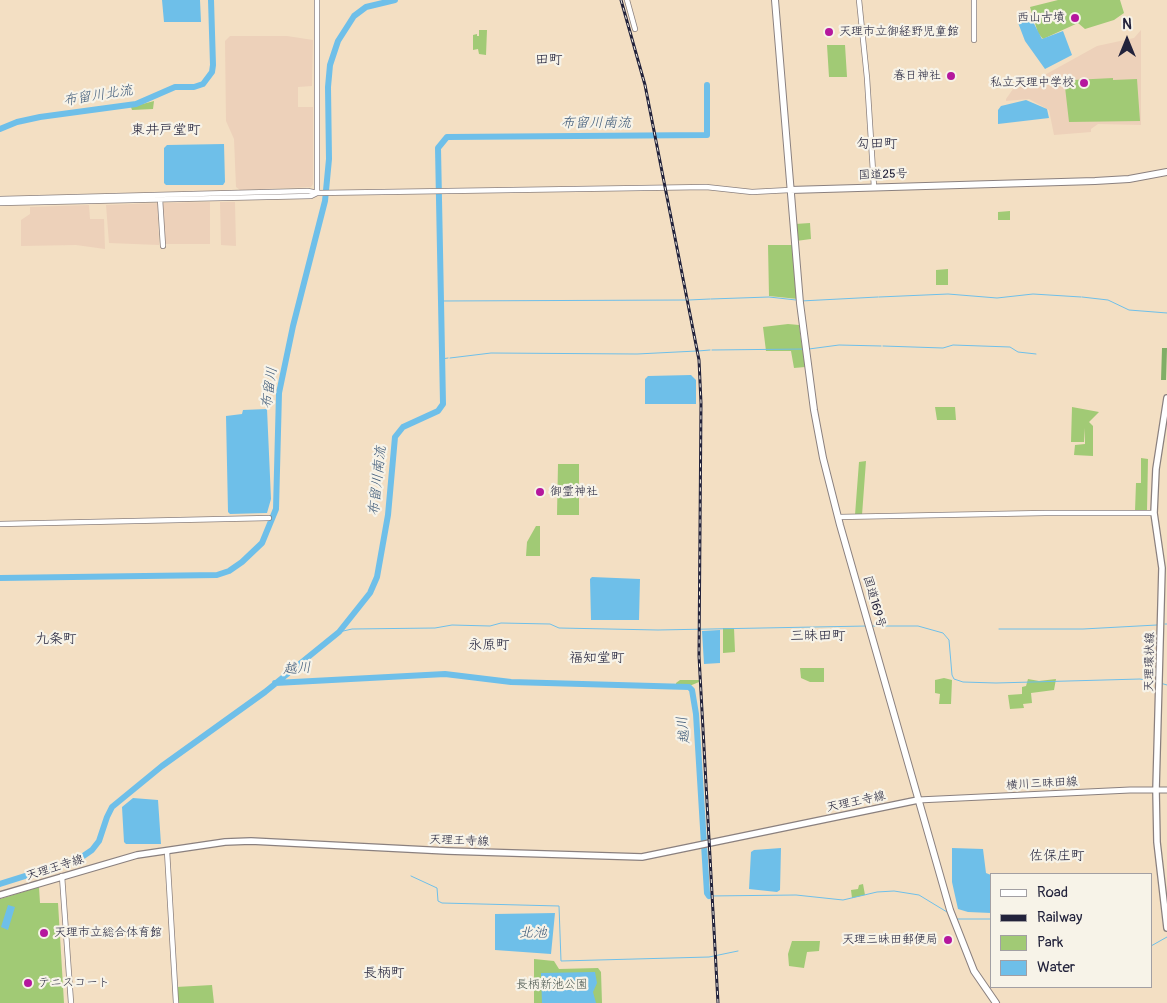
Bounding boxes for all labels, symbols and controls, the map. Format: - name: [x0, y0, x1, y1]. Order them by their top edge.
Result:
- place label: 西山古墳: [1017, 11, 1065, 25]
- marker: 西山古墳: [1069, 12, 1081, 24]
- north arrow: [1102, 15, 1152, 65]
- text: N: [1122, 16, 1132, 33]
- place label: 天理市立御経野児童館: [839, 25, 959, 39]
- marker: 天理市立御経野児童館: [823, 26, 835, 38]
- district label: 田町: [535, 52, 563, 68]
- place label: 春日神社: [893, 69, 941, 83]
- marker: 春日神社: [945, 70, 957, 82]
- place label: 私立天理中学校: [990, 76, 1074, 90]
- marker: 私立天理中学校: [1078, 77, 1090, 89]
- water label: 布留川北流: [62, 82, 134, 110]
- water label: 布留川南流: [561, 115, 631, 131]
- district label: 東井戸堂町: [131, 122, 201, 138]
- district label: 勾田町: [856, 136, 898, 152]
- street label: 国道25号: [858, 167, 908, 183]
- water label: 布留川: [259, 366, 281, 410]
- water label: 布留川南流: [366, 445, 390, 517]
- place label: 御霊神社: [550, 485, 598, 499]
- marker: 御霊神社: [534, 486, 546, 498]
- street label: 国道169号: [860, 574, 888, 630]
- district label: 三昧田町: [790, 628, 846, 644]
- district label: 九条町: [35, 631, 77, 647]
- street label: 天理環状線: [1142, 632, 1158, 692]
- district label: 永原町: [468, 637, 510, 653]
- district label: 福知堂町: [569, 650, 625, 666]
- water label: 越川: [283, 660, 311, 678]
- water label: 越川: [674, 715, 694, 745]
- street label: 横川三昧田線: [1006, 775, 1078, 793]
- street label: 天理王寺線: [825, 789, 887, 815]
- street label: 天理王寺線: [429, 833, 489, 849]
- district label: 佐保庄町: [1029, 848, 1085, 864]
- street label: 天理王寺線: [24, 852, 86, 884]
- legend: [990, 873, 1152, 988]
- text: Road: [1037, 883, 1068, 902]
- text: Railway: [1037, 908, 1082, 927]
- water label: 北池: [519, 925, 547, 941]
- place label: 天理市立総合体育館: [54, 926, 162, 940]
- marker: 天理市立総合体育館: [38, 927, 50, 939]
- place label: 天理三昧田郵便局: [842, 933, 938, 947]
- text: Park: [1037, 933, 1063, 952]
- marker: 天理三昧田郵便局: [942, 934, 954, 946]
- text: Water: [1037, 958, 1075, 977]
- district label: 長柄町: [363, 965, 405, 981]
- place label: テニスコート: [38, 976, 110, 990]
- marker: テニスコート: [22, 977, 34, 989]
- park label: 長柄新池公園: [516, 978, 588, 992]

